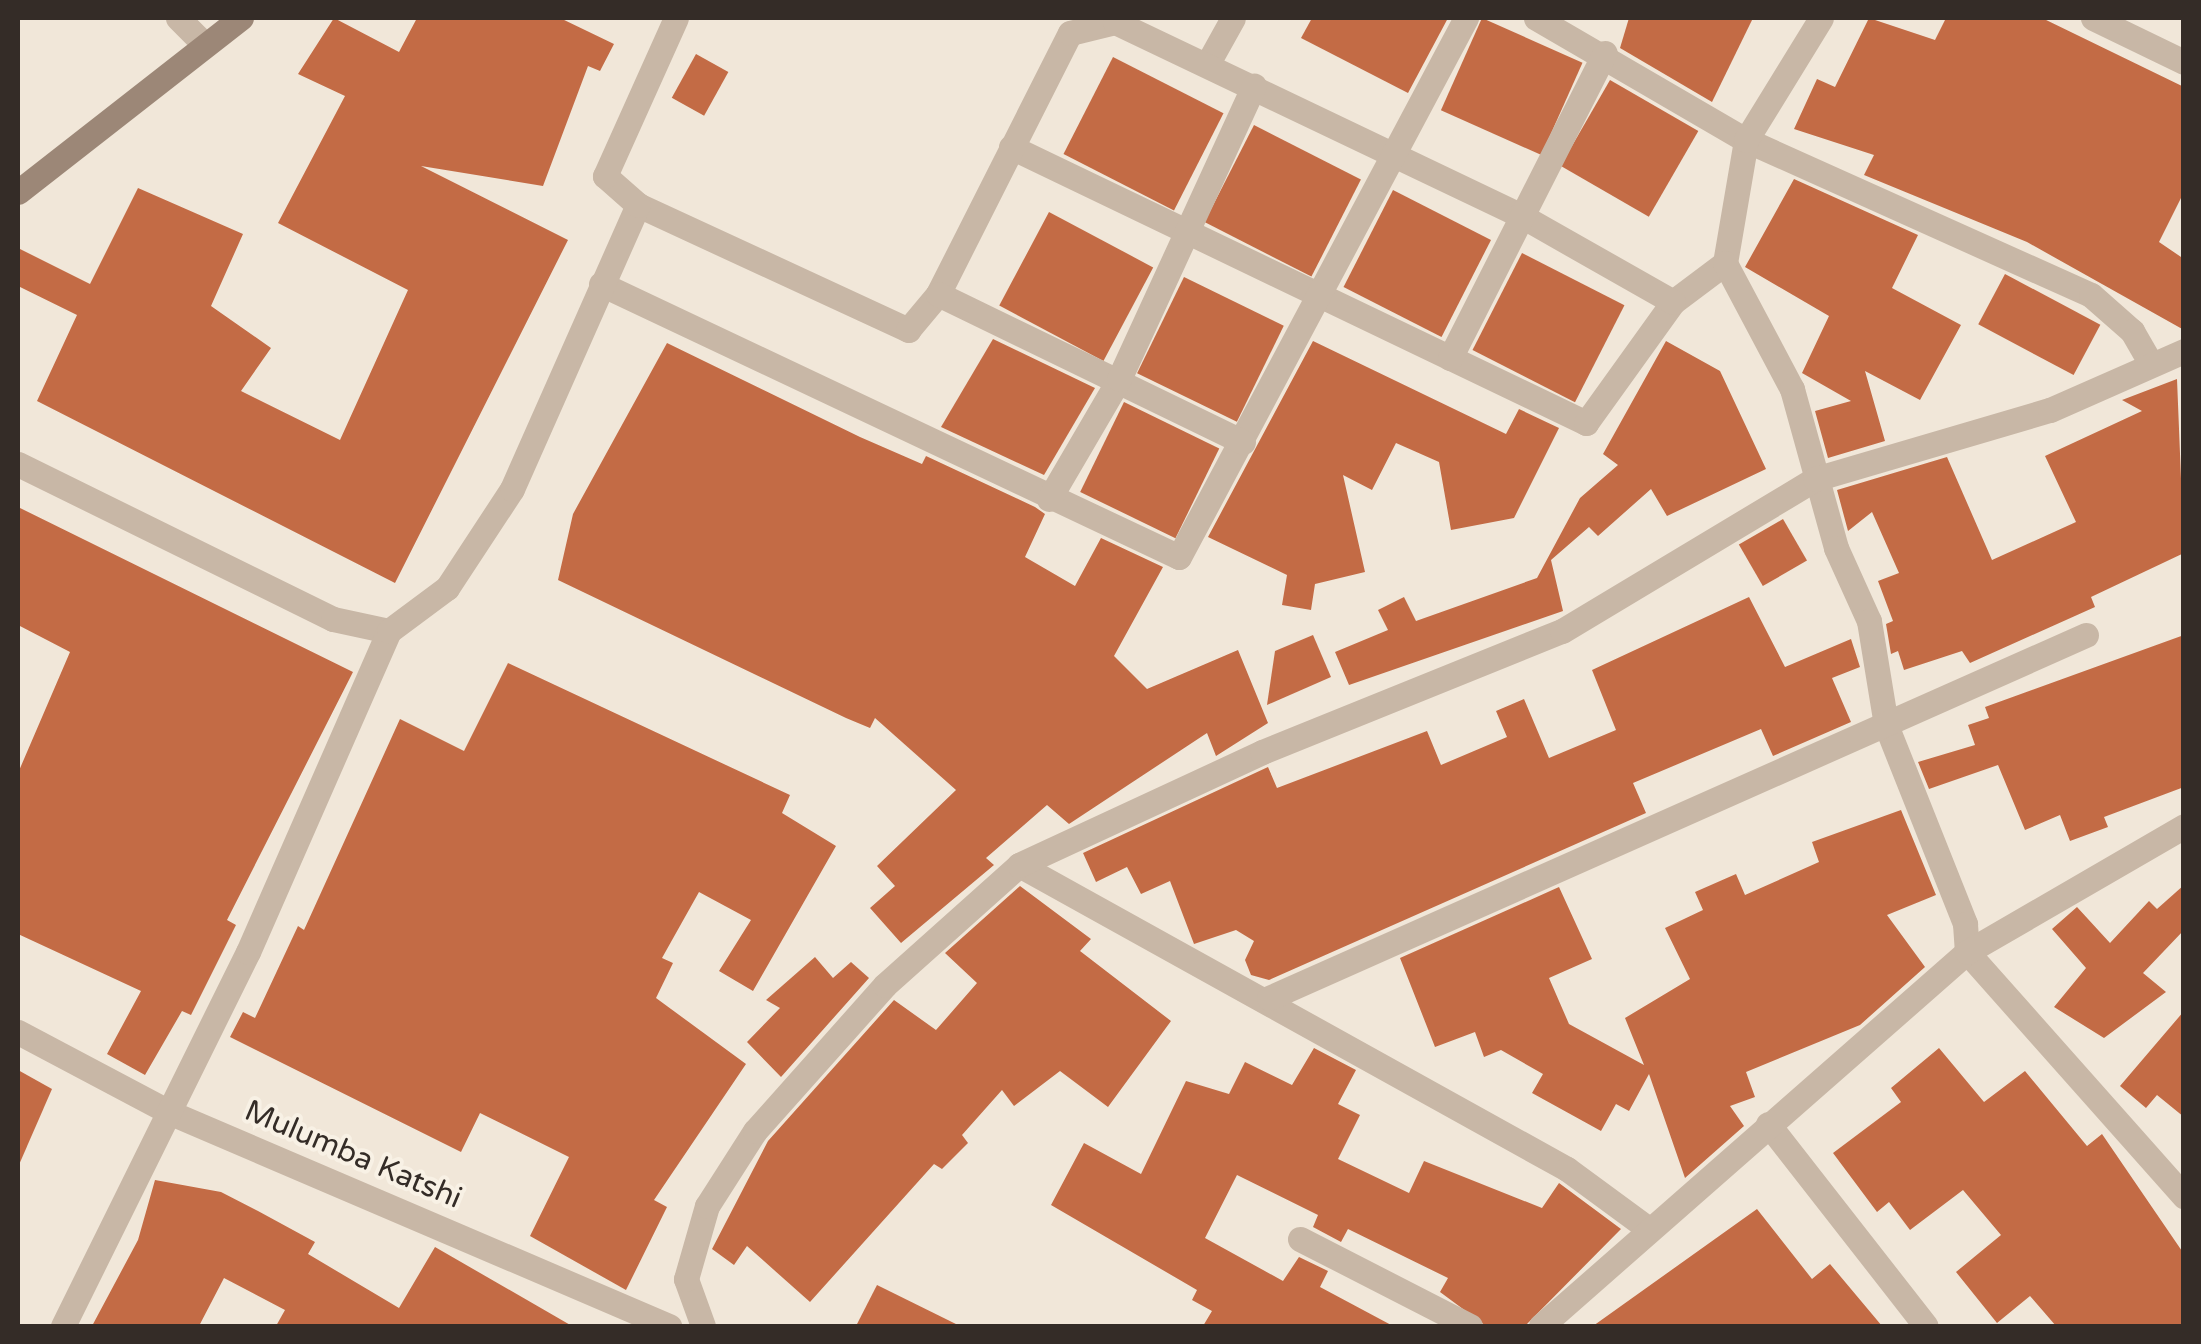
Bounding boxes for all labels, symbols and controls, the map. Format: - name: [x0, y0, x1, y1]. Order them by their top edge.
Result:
- street label: Mulumba Katshi: [239, 1093, 467, 1217]

